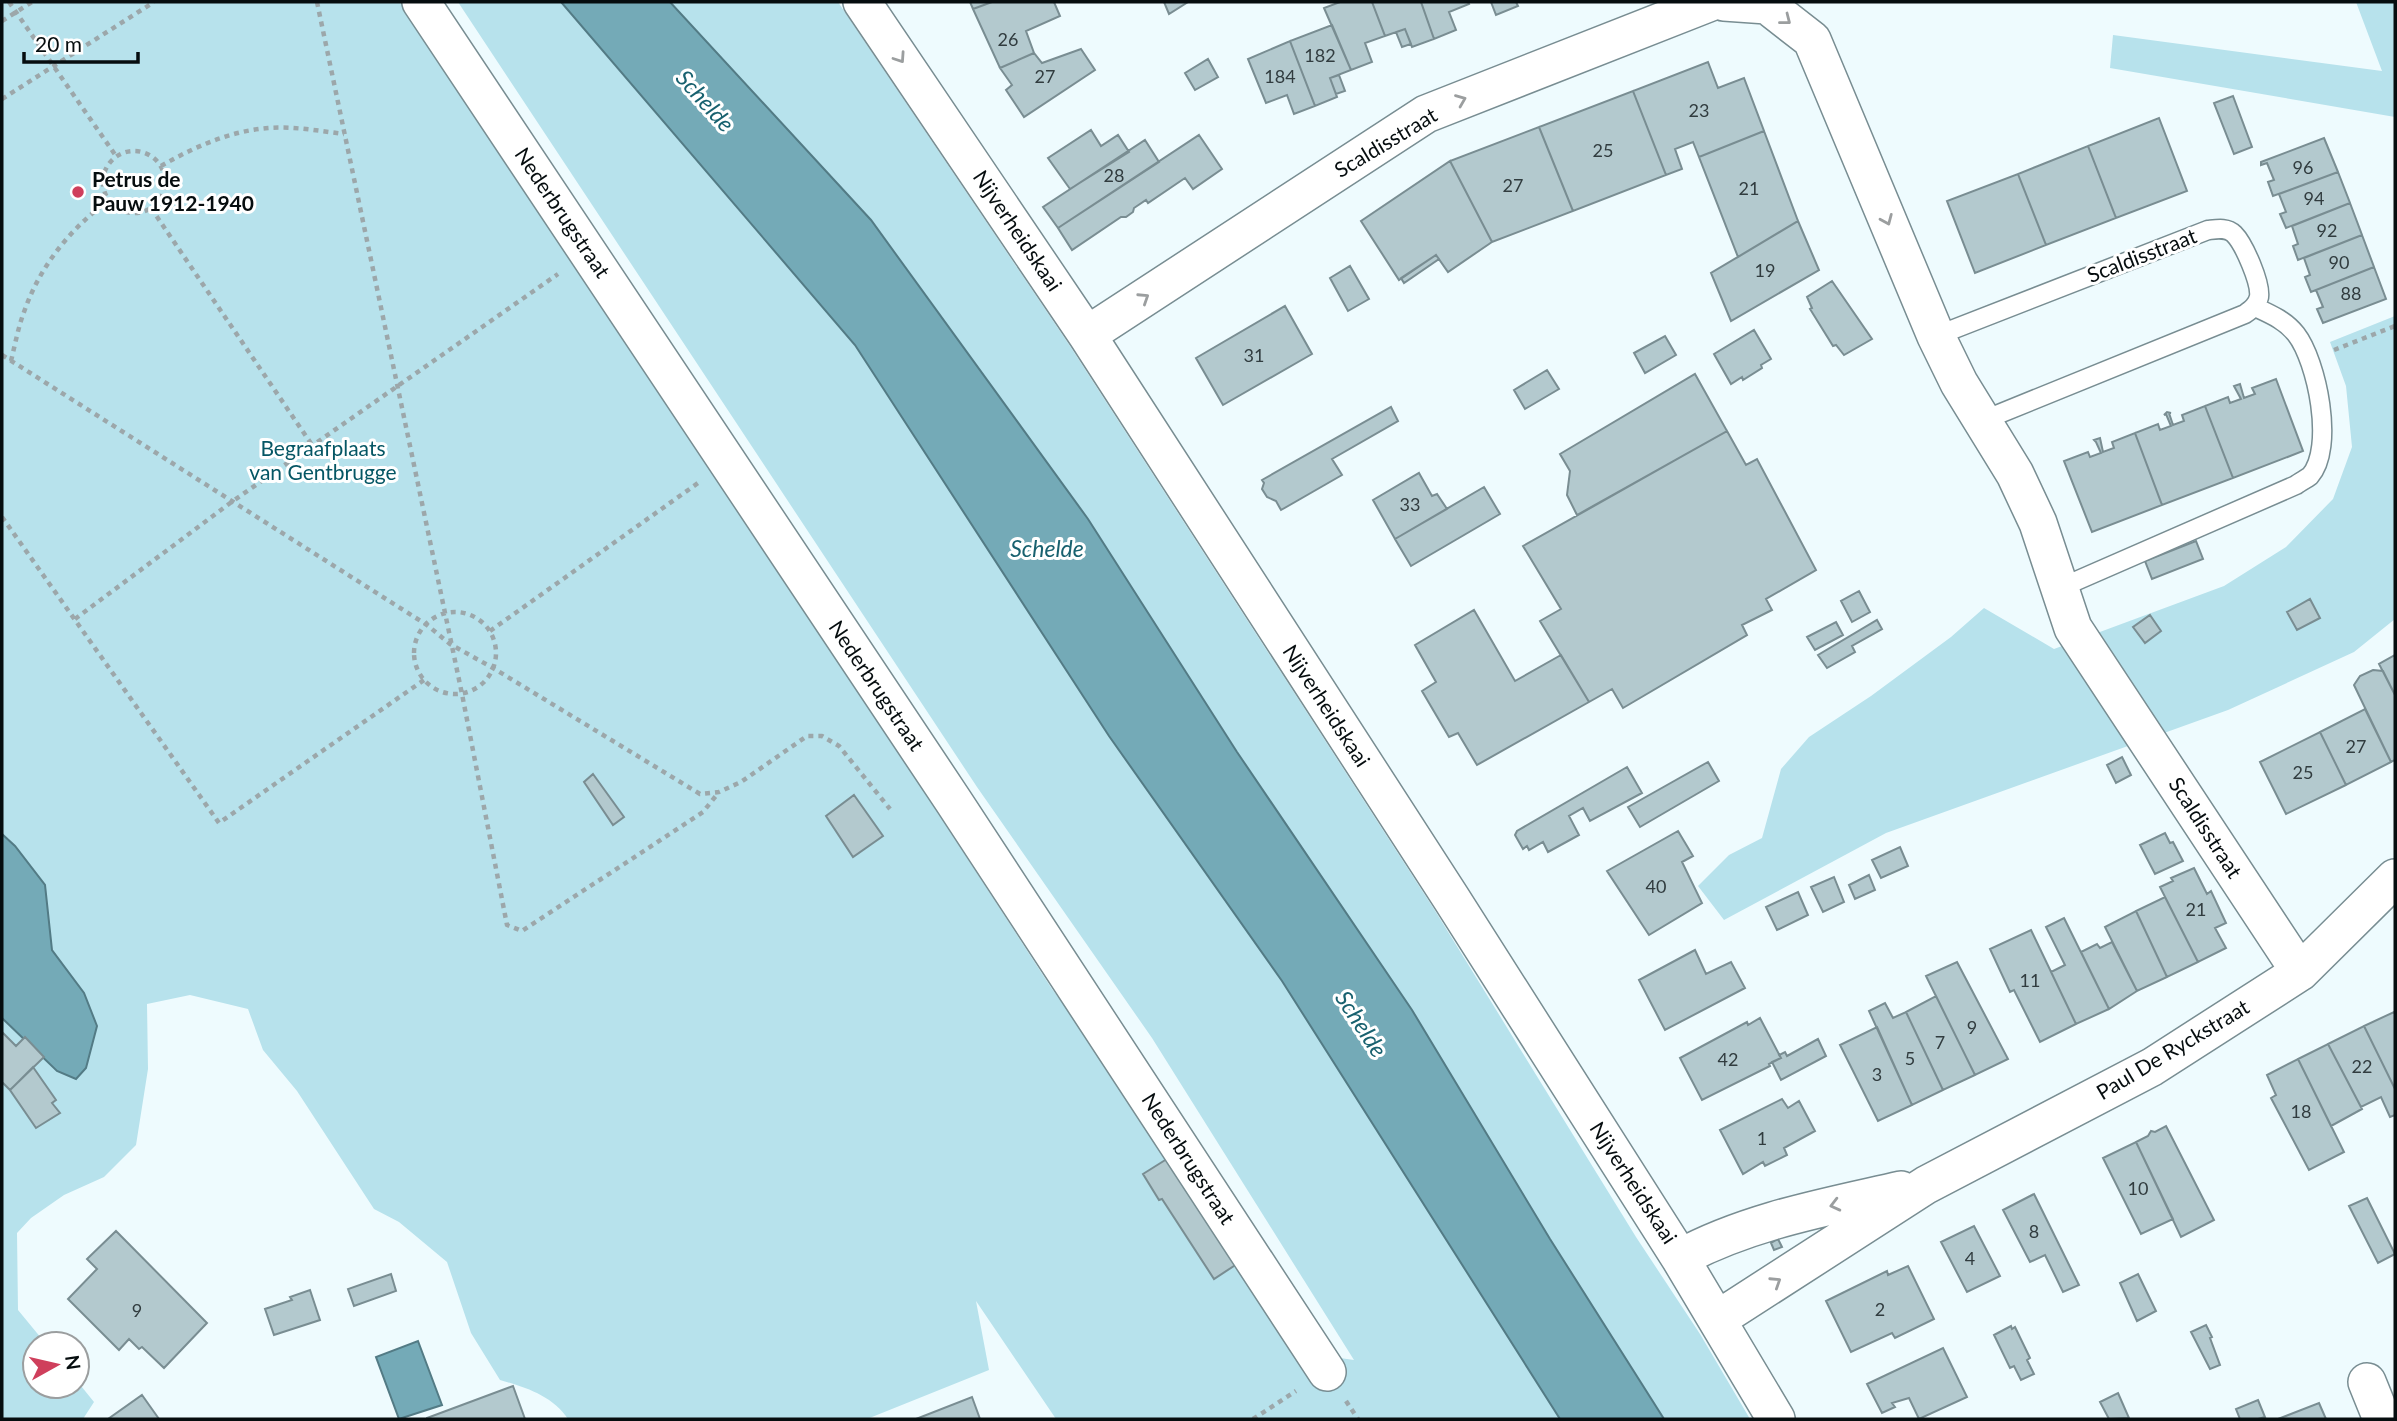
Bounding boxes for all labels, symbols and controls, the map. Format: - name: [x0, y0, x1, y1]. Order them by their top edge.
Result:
- one-way arrow: [1779, 12, 1791, 25]
- scale bar: [24, 21, 138, 65]
- house number: 26: [998, 28, 1018, 50]
- text: 20 m: [35, 31, 82, 56]
- house number: 182: [1304, 44, 1336, 66]
- one-way arrow: [892, 50, 904, 63]
- water label: Schelde: [671, 64, 741, 137]
- house number: 27: [1035, 65, 1055, 87]
- house number: 184: [1264, 65, 1296, 87]
- one-way arrow: [1455, 95, 1467, 109]
- house number: 23: [1689, 99, 1709, 121]
- street label: Scaldisstraat: [1329, 101, 1441, 182]
- house number: 25: [1593, 139, 1613, 161]
- street label: Nederbrugstraat: [510, 142, 616, 282]
- house number: 96: [2293, 156, 2313, 178]
- house number: 28: [1104, 164, 1124, 186]
- street label: Nijverheidskaai: [969, 165, 1068, 295]
- place label: Petrus de Pauw 1912-1940: [92, 166, 254, 215]
- house number: 27: [1503, 174, 1523, 196]
- house number: 21: [1739, 177, 1759, 199]
- marker: Petrus de Pauw 1912-1940: [70, 184, 86, 200]
- house number: 94: [2304, 187, 2324, 209]
- one-way arrow: [1879, 214, 1893, 226]
- house number: 92: [2317, 219, 2337, 241]
- street label: Scaldisstraat: [2083, 222, 2200, 287]
- house number: 90: [2329, 251, 2349, 273]
- house number: 19: [1755, 259, 1775, 281]
- house number: 88: [2341, 282, 2361, 304]
- one-way arrow: [1136, 293, 1149, 306]
- house number: 31: [1244, 344, 1264, 366]
- park label: Begraafplaats van Gentbrugge: [249, 435, 397, 484]
- house number: 33: [1400, 493, 1420, 515]
- water label: Schelde: [1010, 534, 1084, 562]
- street label: Nederbrugstraat: [824, 615, 930, 755]
- street label: Nijverheidskaai: [1279, 639, 1376, 771]
- house number: 27: [2346, 735, 2366, 757]
- house number: 25: [2293, 761, 2313, 783]
- street label: Scaldisstraat: [2164, 772, 2248, 883]
- house number: 40: [1646, 875, 1666, 897]
- house number: 21: [2186, 898, 2206, 920]
- house number: 11: [2020, 969, 2040, 991]
- water label: Schelde: [1330, 985, 1394, 1062]
- street label: Paul De Ryckstraat: [2091, 993, 2253, 1104]
- house number: 9: [1967, 1016, 1977, 1038]
- house number: 7: [1935, 1031, 1945, 1053]
- house number: 5: [1905, 1047, 1915, 1069]
- house number: 42: [1718, 1048, 1738, 1070]
- house number: 22: [2352, 1055, 2372, 1077]
- house number: 3: [1872, 1063, 1882, 1085]
- street label: Nederbrugstraat: [1137, 1088, 1241, 1229]
- house number: 18: [2291, 1100, 2311, 1122]
- street label: Nijverheidskaai: [1586, 1116, 1683, 1248]
- house number: 1: [1757, 1127, 1767, 1149]
- house number: 10: [2128, 1177, 2148, 1199]
- one-way arrow: [1829, 1197, 1841, 1211]
- house number: 8: [2029, 1220, 2039, 1242]
- house number: 4: [1965, 1247, 1975, 1269]
- one-way arrow: [1768, 1278, 1781, 1290]
- house number: 2: [1875, 1298, 1885, 1320]
- house number: 9: [132, 1299, 142, 1321]
- north arrow: [21, 1330, 91, 1400]
- text: N: [61, 1354, 86, 1371]

